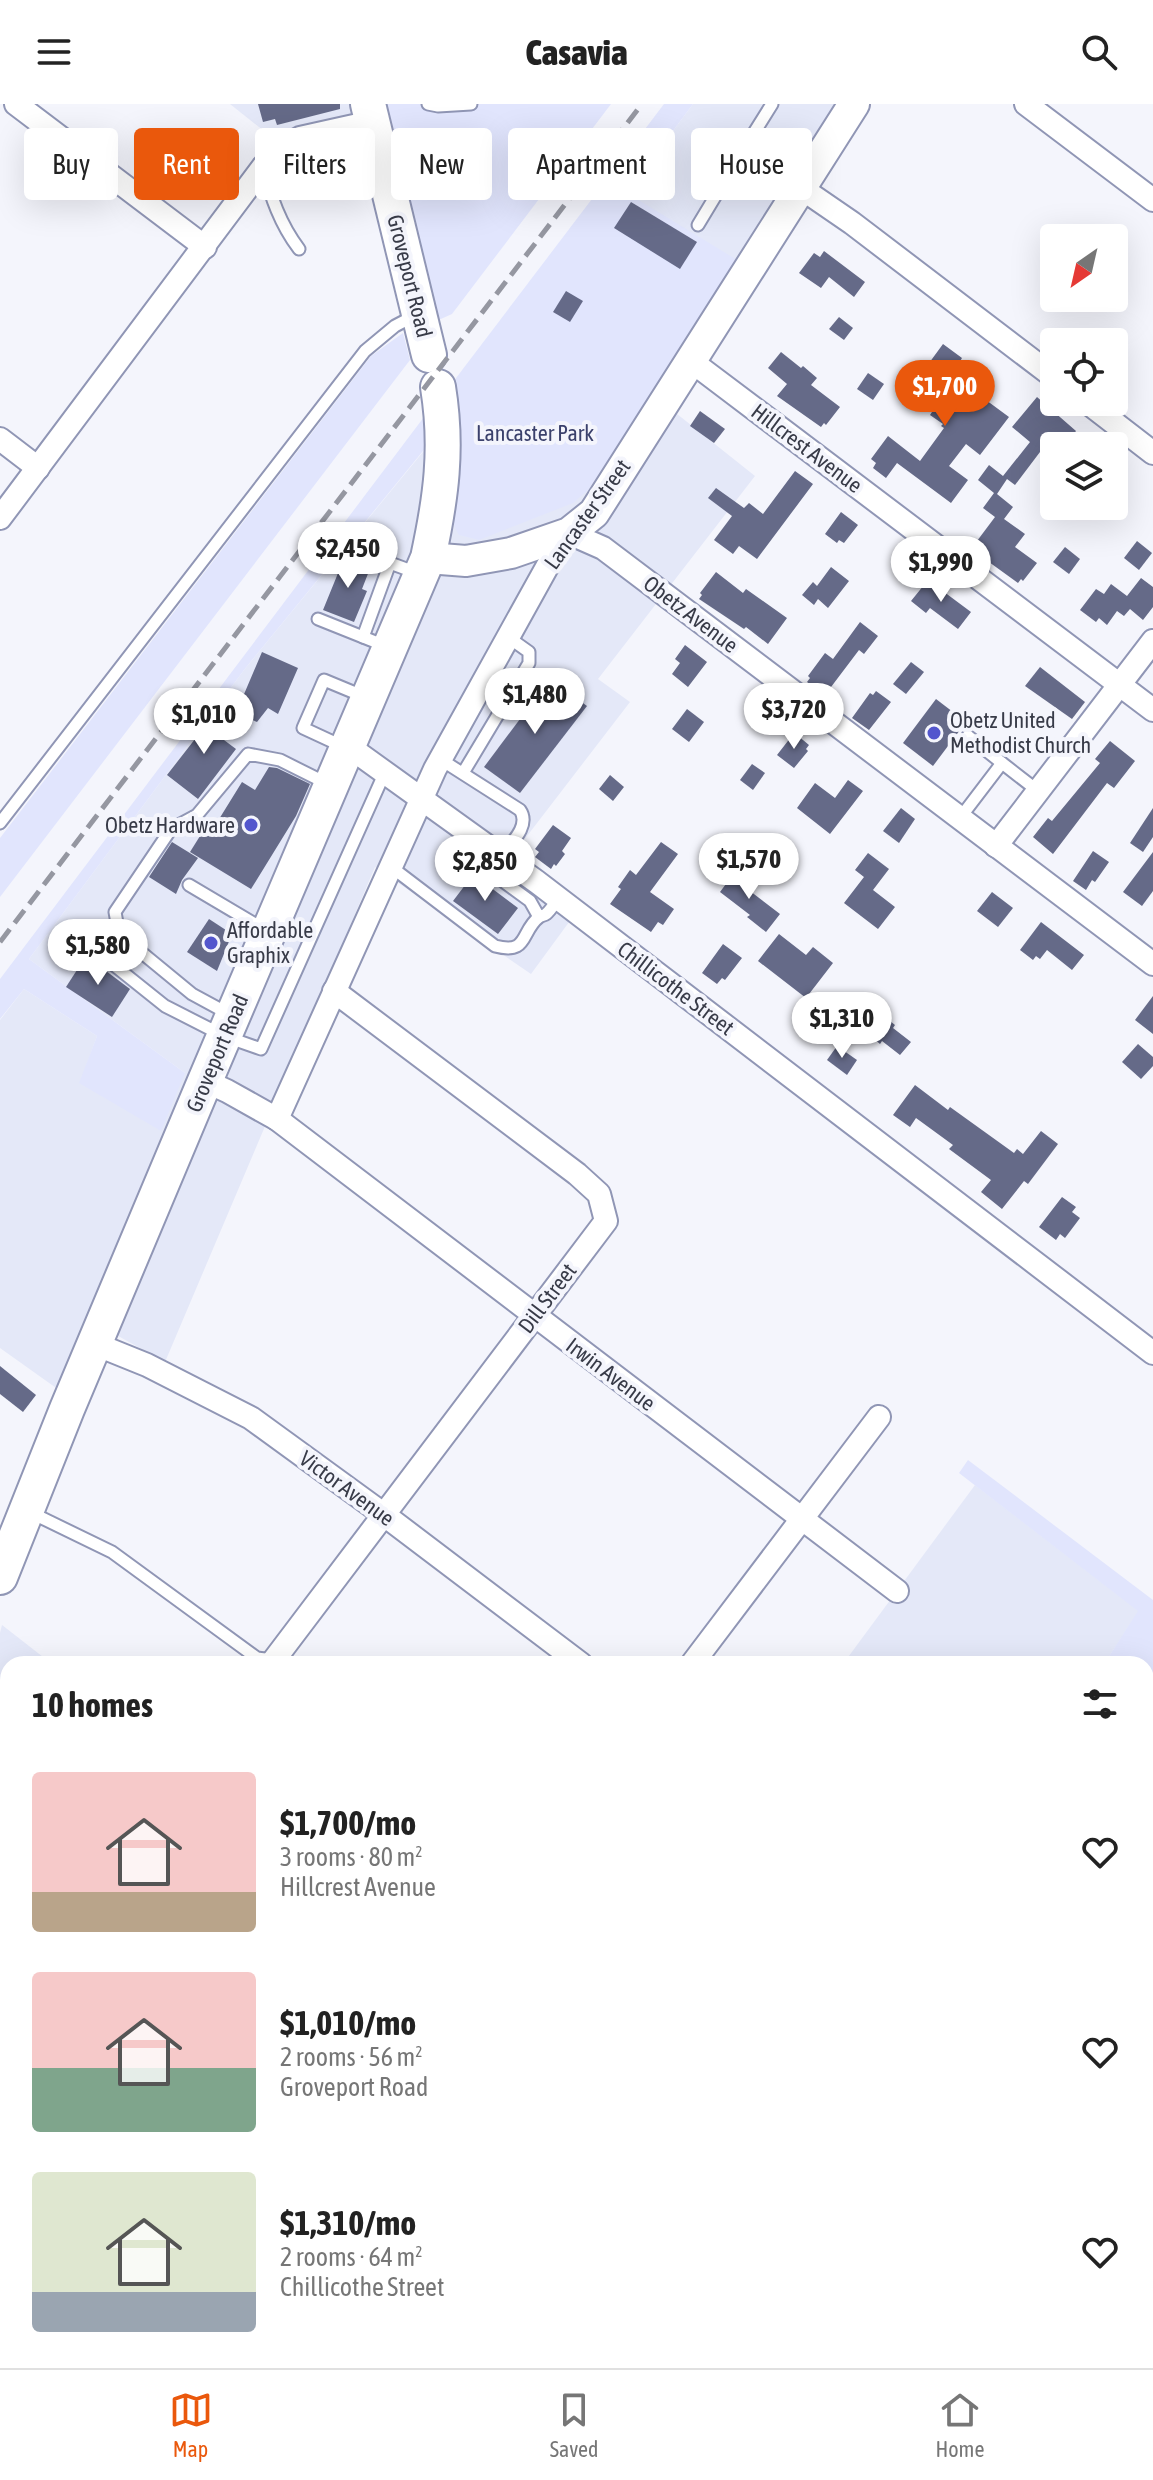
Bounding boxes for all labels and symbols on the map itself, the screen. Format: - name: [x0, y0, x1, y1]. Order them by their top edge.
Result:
- street label: Groveport Road: [382, 212, 438, 340]
- north arrow: [1040, 224, 1128, 312]
- pin: $1,700: [880, 360, 1010, 428]
- street label: Hillcrest Avenue: [746, 398, 868, 498]
- park label: Lancaster Park: [476, 420, 594, 446]
- street label: Lancaster Street: [538, 454, 636, 574]
- pin: $2,450: [283, 522, 413, 590]
- pin: $1,990: [876, 536, 1006, 604]
- street label: Obetz Avenue: [639, 570, 743, 658]
- pin: $1,480: [470, 668, 600, 736]
- pin: $3,720: [729, 683, 859, 751]
- pin: $1,010: [139, 688, 269, 756]
- place label: Obetz United Methodist Church: [950, 707, 1091, 758]
- marker: Obetz United Methodist Church: [925, 724, 943, 742]
- place label: Obetz Hardware: [105, 812, 235, 838]
- marker: Obetz Hardware: [242, 816, 260, 834]
- pin: $1,570: [684, 833, 814, 901]
- pin: $2,850: [420, 835, 550, 903]
- place label: Affordable Graphix: [227, 917, 313, 968]
- pin: $1,580: [33, 919, 163, 987]
- marker: Affordable Graphix: [202, 934, 220, 952]
- street label: Chillicothe Street: [613, 936, 739, 1040]
- street label: Groveport Road: [181, 990, 253, 1116]
- pin: $1,310: [777, 992, 907, 1060]
- street label: Dill Street: [512, 1258, 582, 1338]
- street label: Irwin Avenue: [561, 1332, 661, 1416]
- street label: Victor Avenue: [295, 1445, 399, 1531]

